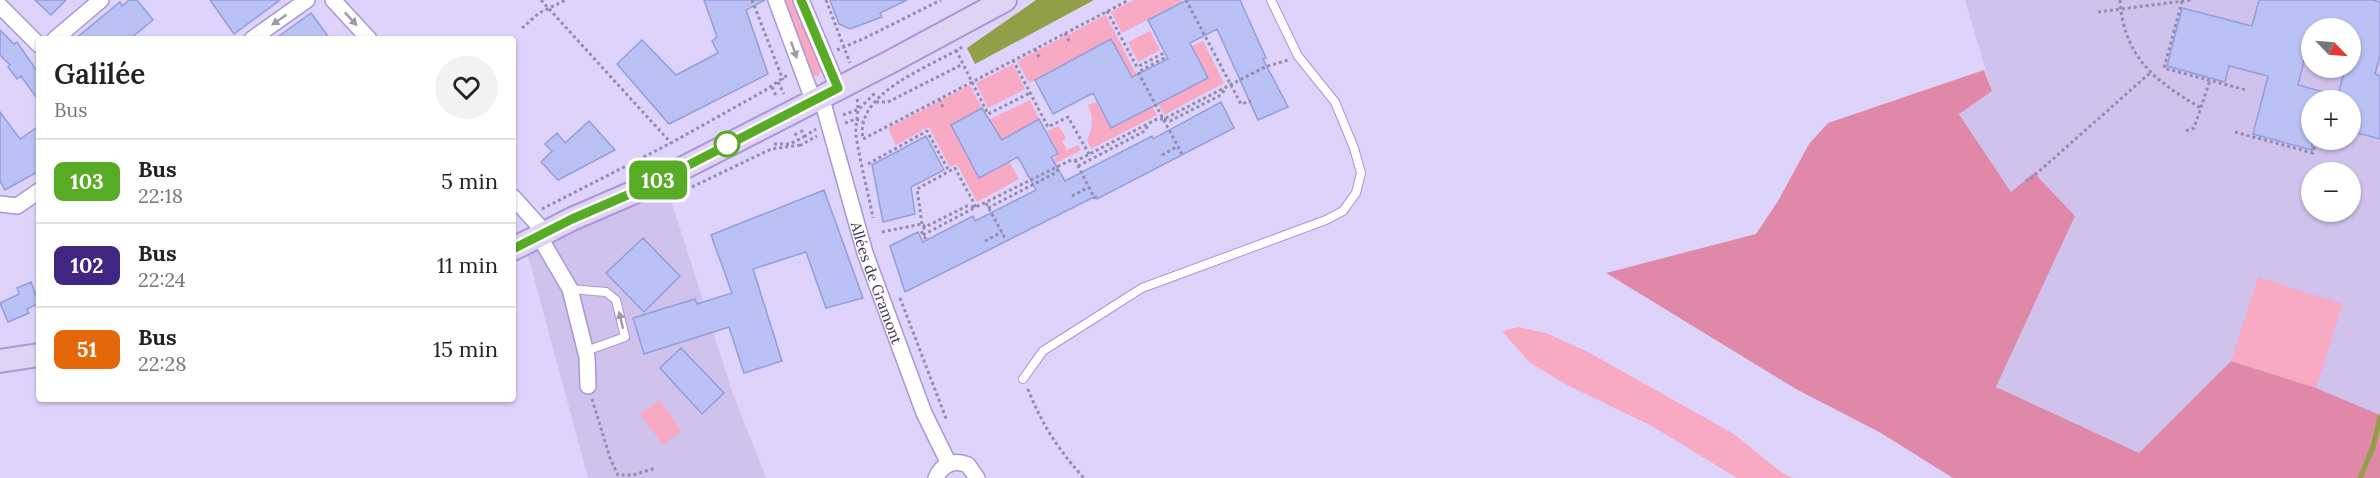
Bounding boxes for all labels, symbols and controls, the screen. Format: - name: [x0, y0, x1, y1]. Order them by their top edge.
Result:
- one-way arrow: [344, 12, 358, 27]
- one-way arrow: [272, 13, 287, 25]
- north arrow: [2301, 18, 2361, 78]
- map controls: [2301, 18, 2361, 222]
- one-way arrow: [789, 41, 799, 59]
- text: Galilée: [54, 56, 145, 92]
- button: heart: [435, 56, 498, 119]
- button: +: [2301, 90, 2361, 150]
- text: Bus: [54, 97, 88, 122]
- unlabelled marker: [714, 131, 740, 157]
- text: Bus: [138, 155, 177, 183]
- line badge: 103: [624, 160, 692, 200]
- button: −: [2301, 162, 2361, 222]
- text: 5 min: [441, 167, 498, 195]
- text: 103: [641, 167, 675, 194]
- text: 103: [70, 168, 104, 195]
- text: 22:18: [138, 183, 183, 208]
- street label: Allées de Gramont: [847, 218, 907, 347]
- text: Bus: [138, 239, 177, 267]
- text: 11 min: [437, 251, 498, 279]
- text: 102: [70, 252, 104, 279]
- text: 22:24: [138, 267, 186, 292]
- one-way arrow: [615, 311, 625, 330]
- text: Bus: [138, 323, 177, 351]
- text: 15 min: [433, 335, 498, 363]
- text: 51: [77, 336, 97, 363]
- text: 22:28: [138, 351, 186, 376]

